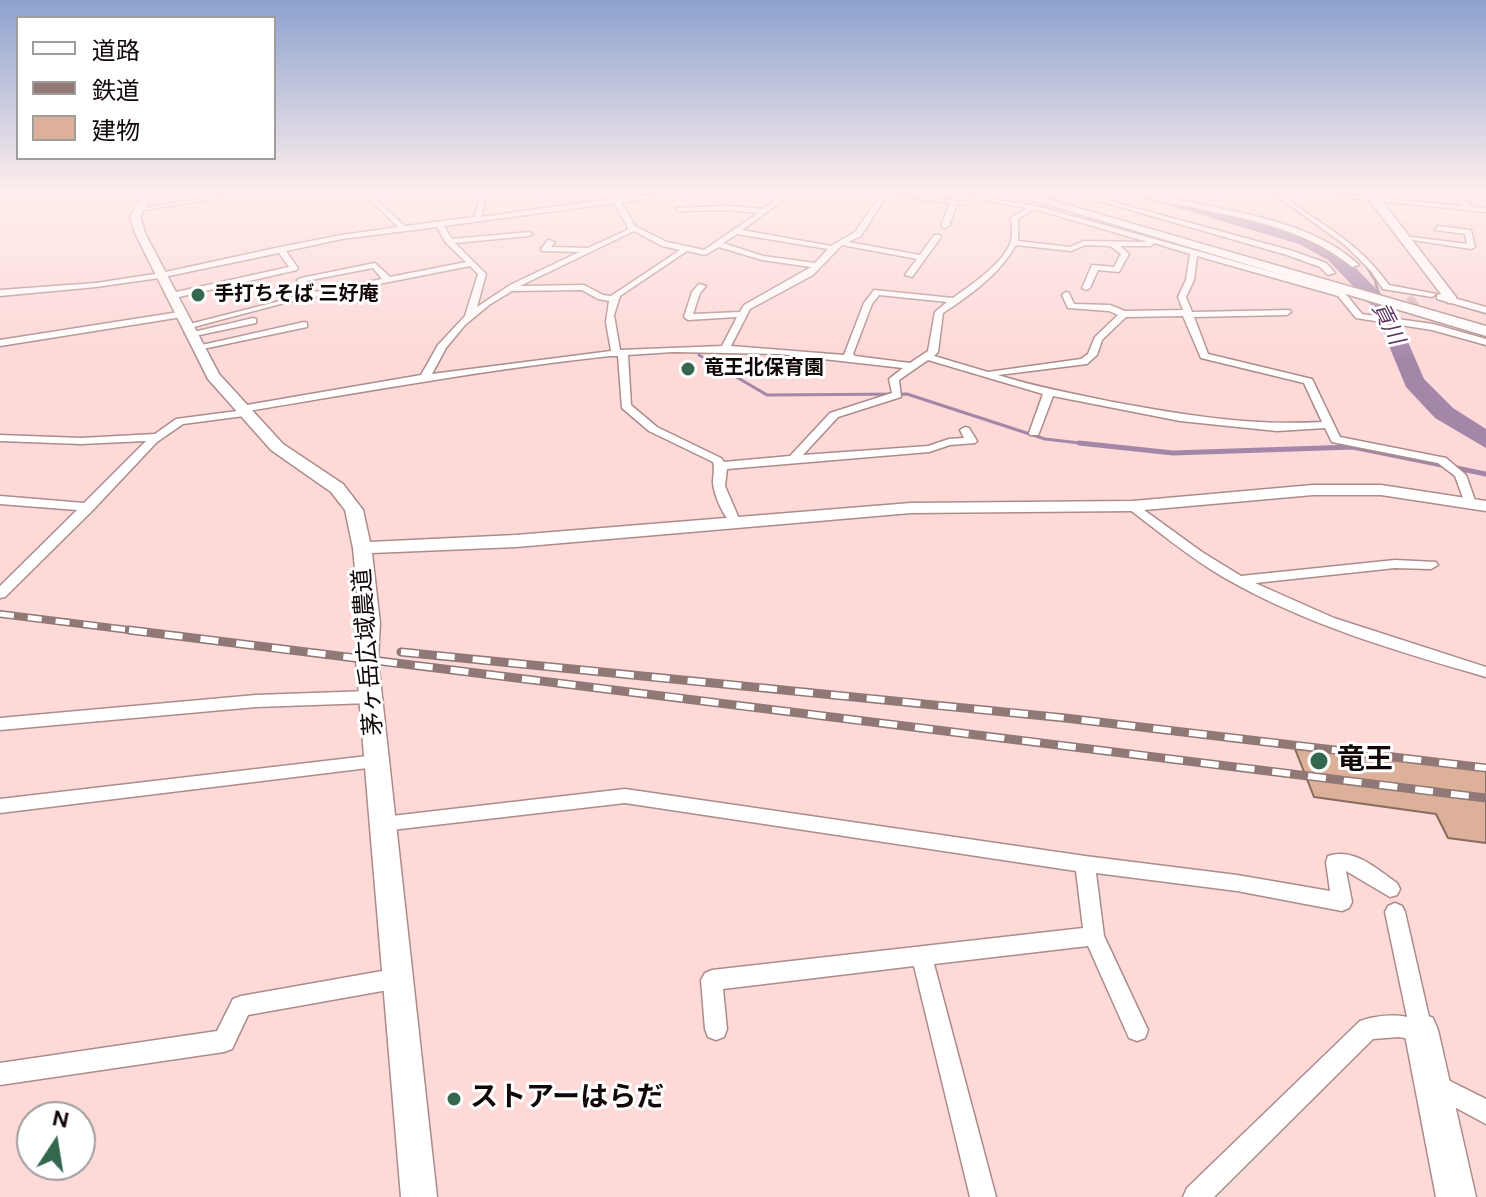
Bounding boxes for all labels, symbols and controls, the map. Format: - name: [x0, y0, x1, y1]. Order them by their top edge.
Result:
- legend: [16, 16, 276, 160]
- text: 道路: [92, 35, 140, 66]
- text: 鉄道: [92, 75, 140, 106]
- text: 建物: [92, 115, 140, 146]
- place label: 手打ちそば 三好庵: [214, 283, 379, 307]
- marker: 手打ちそば 三好庵: [189, 286, 207, 304]
- water label: 貢川: [1365, 298, 1409, 350]
- place label: 竜王北保育園: [704, 357, 824, 381]
- marker: 竜王北保育園: [679, 360, 697, 378]
- street label: 茅ヶ岳広域農道: [349, 567, 389, 737]
- place label: 竜王: [1337, 744, 1393, 778]
- marker: 竜王: [1308, 750, 1330, 772]
- place label: ストアーはらだ: [470, 1082, 664, 1116]
- marker: ストアーはらだ: [445, 1090, 463, 1108]
- north arrow: [16, 1101, 96, 1181]
- text: N: [50, 1103, 72, 1135]

